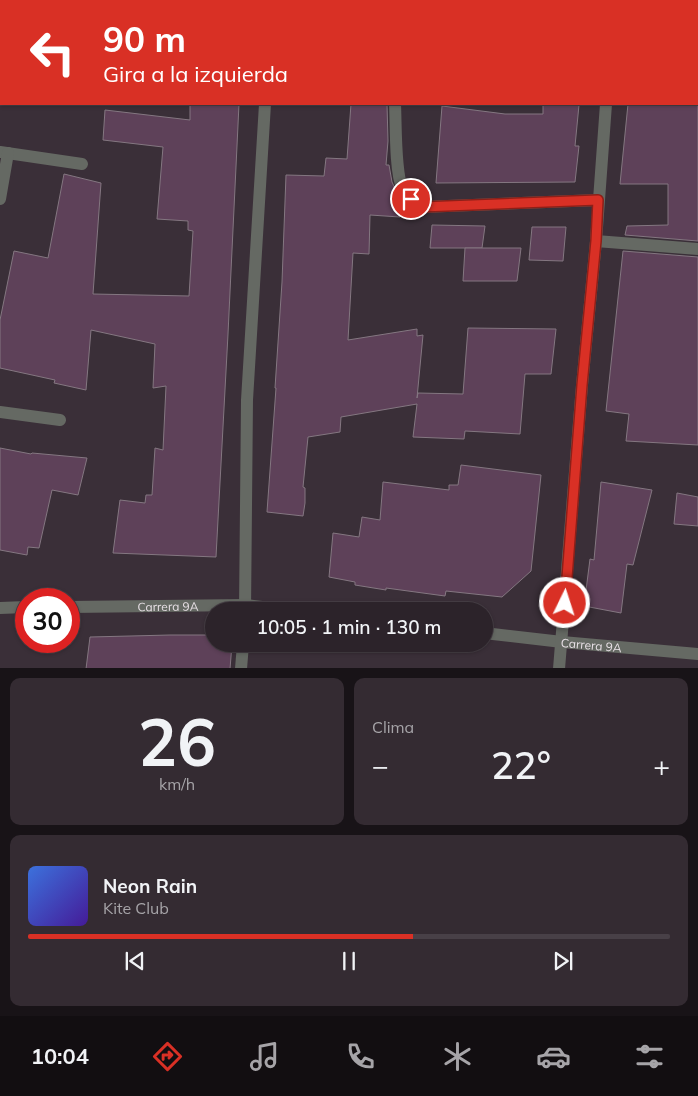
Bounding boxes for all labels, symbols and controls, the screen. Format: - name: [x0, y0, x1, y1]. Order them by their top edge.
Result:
- text: 90 m: [103, 17, 186, 61]
- icon: left: [20, 20, 85, 85]
- text: Gira a la izquierda: [103, 60, 288, 88]
- pin: [390, 178, 432, 220]
- icon: arrive: [397, 185, 425, 213]
- position arrow: [538, 576, 590, 628]
- speed limit sign: 30: [15, 588, 80, 653]
- street label: Carrera 9A: [137, 598, 199, 614]
- text: 10:05 · 1 min · 130 m: [256, 615, 442, 639]
- street label: Carrera 9A: [560, 634, 623, 655]
- text: 26: [138, 701, 216, 782]
- text: Clima: [372, 717, 414, 737]
- text: 22°: [491, 741, 551, 789]
- text: −: [372, 748, 389, 783]
- text: +: [653, 748, 670, 783]
- text: km/h: [159, 774, 195, 794]
- text: Neon Rain: [103, 874, 197, 898]
- text: Kite Club: [103, 898, 169, 918]
- icon: previous: [121, 947, 149, 975]
- icon: pause: [335, 947, 363, 975]
- icon: next: [549, 947, 577, 975]
- icon: directions: [150, 1039, 185, 1074]
- icon: music: [247, 1039, 282, 1074]
- icon: phone: [343, 1039, 378, 1074]
- icon: climate: [440, 1039, 475, 1074]
- icon: car: [536, 1039, 571, 1074]
- icon: filters: [632, 1039, 667, 1074]
- text: 10:04: [31, 1042, 89, 1070]

